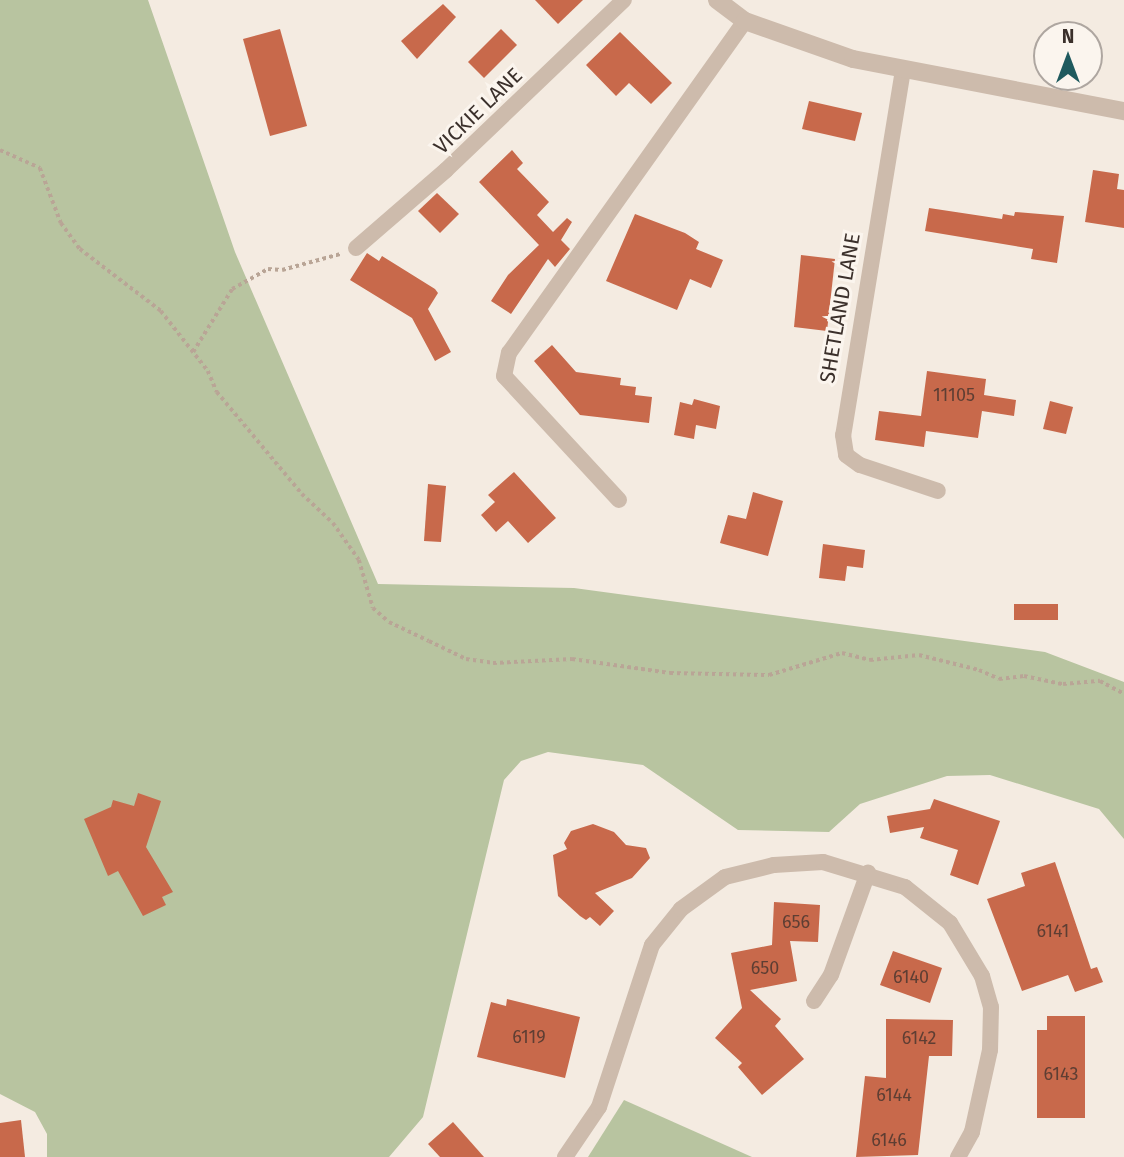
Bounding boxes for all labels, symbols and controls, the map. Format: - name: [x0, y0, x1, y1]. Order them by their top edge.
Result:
- north arrow: [1033, 21, 1103, 91]
- text: N: [1062, 25, 1074, 48]
- street label: VICKIE LANE: [429, 63, 527, 159]
- street label: SHETLAND LANE: [814, 231, 866, 385]
- house number: 11105: [933, 384, 975, 406]
- house number: 656: [782, 911, 810, 933]
- house number: 6141: [1037, 920, 1069, 942]
- house number: 650: [751, 957, 779, 979]
- house number: 6140: [893, 966, 929, 988]
- house number: 6119: [512, 1026, 546, 1048]
- house number: 6142: [902, 1027, 936, 1049]
- house number: 6143: [1044, 1063, 1078, 1085]
- house number: 6144: [876, 1084, 912, 1106]
- house number: 6146: [871, 1129, 907, 1151]

